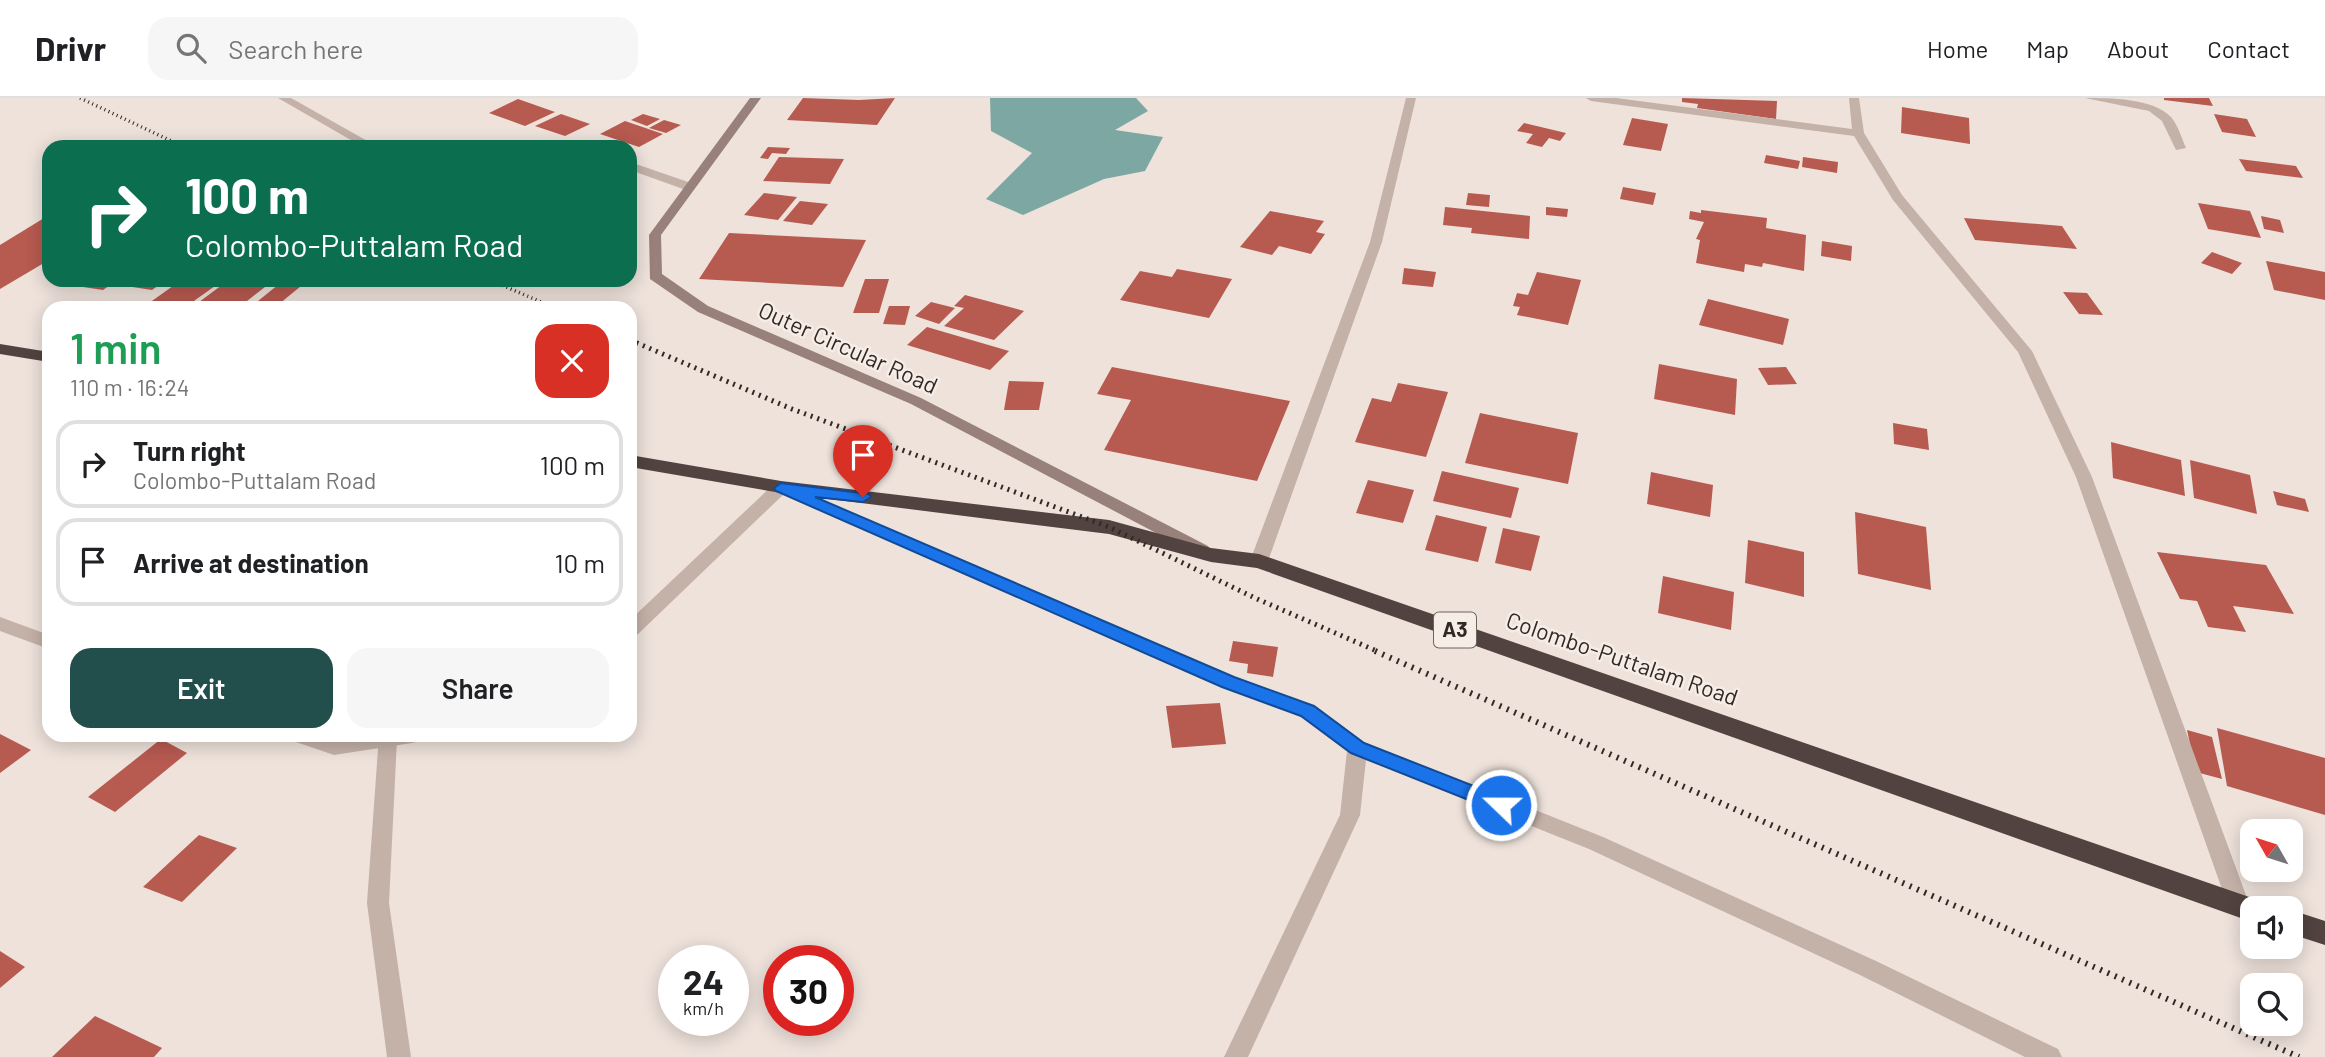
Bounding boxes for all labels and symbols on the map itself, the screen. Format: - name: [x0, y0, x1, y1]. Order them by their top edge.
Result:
- street label: Outer Circular Road: [754, 295, 942, 399]
- pin: [833, 425, 893, 497]
- street label: Colombo-Puttalam Road: [1503, 605, 1742, 711]
- road number: A3: [1434, 612, 1476, 648]
- position arrow: [1464, 768, 1538, 842]
- north arrow: [2240, 819, 2303, 882]
- speed limit sign: 30: [763, 945, 854, 1036]

